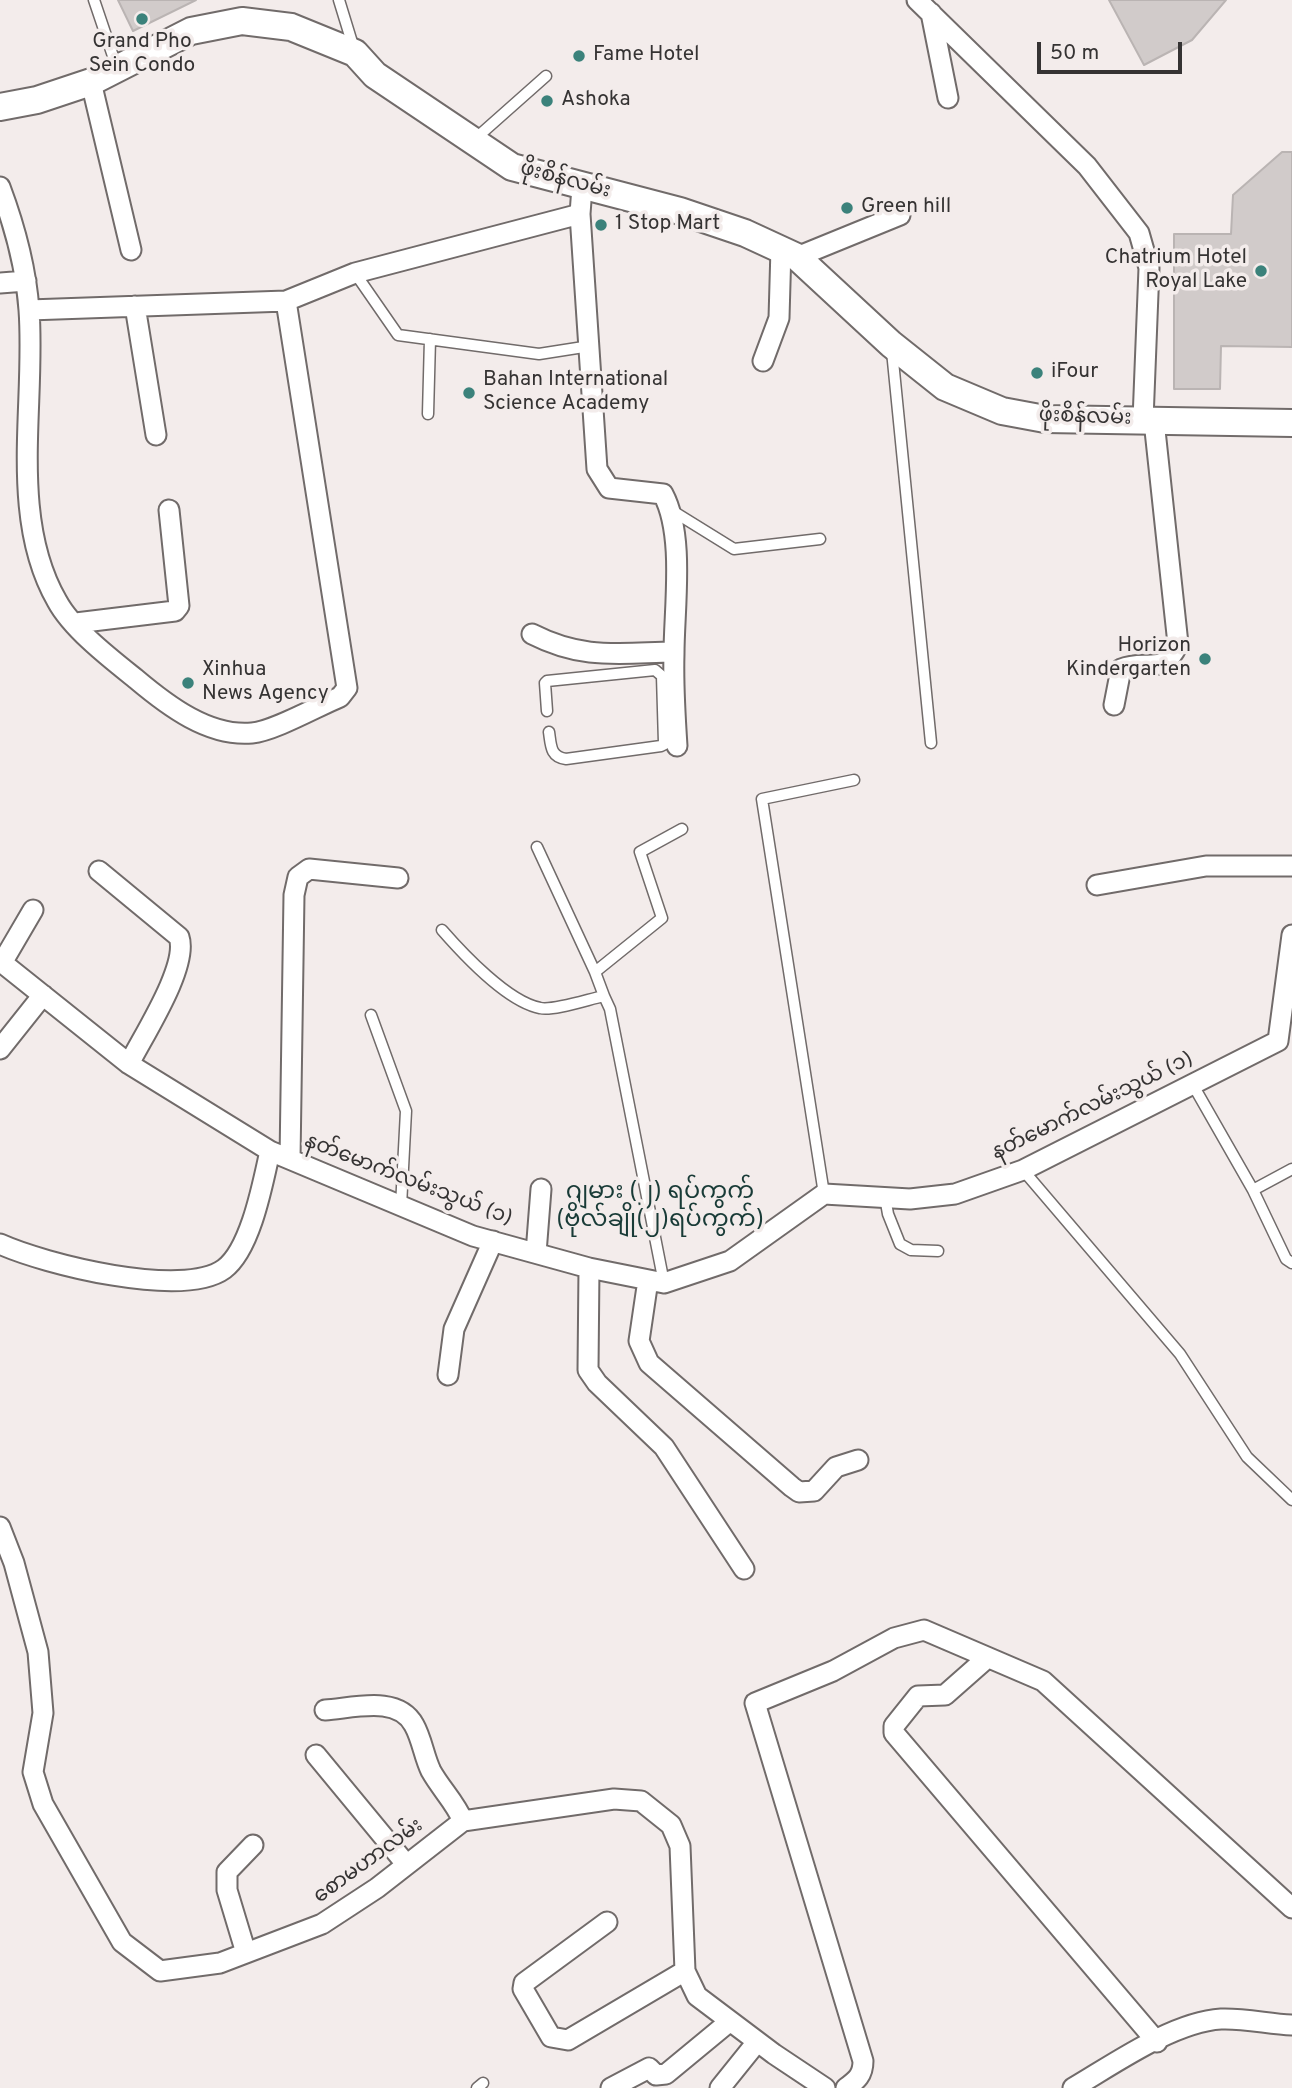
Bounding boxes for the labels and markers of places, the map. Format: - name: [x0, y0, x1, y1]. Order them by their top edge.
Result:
- marker: Grand Pho Sein Condo: [134, 11, 150, 27]
- place label: Grand Pho Sein Condo: [89, 30, 195, 80]
- place label: Fame Hotel: [593, 43, 700, 69]
- marker: Fame Hotel: [571, 48, 587, 64]
- place label: Ashoka: [561, 88, 631, 114]
- marker: Ashoka: [539, 93, 555, 109]
- place label: Green hill: [861, 195, 951, 221]
- marker: Green hill: [839, 200, 855, 216]
- place label: 1 Stop Mart: [615, 212, 720, 238]
- marker: 1 Stop Mart: [593, 217, 609, 233]
- place label: Chatrium Hotel Royal Lake: [1105, 246, 1247, 296]
- marker: Chatrium Hotel Royal Lake: [1253, 263, 1269, 279]
- place label: iFour: [1051, 360, 1098, 386]
- marker: iFour: [1029, 365, 1045, 381]
- place label: Bahan International Science Academy: [483, 368, 668, 418]
- marker: Bahan International Science Academy: [461, 385, 477, 401]
- place label: Horizon Kindergarten: [1066, 634, 1191, 684]
- marker: Horizon Kindergarten: [1197, 651, 1213, 667]
- place label: Xinhua News Agency: [202, 658, 329, 708]
- marker: Xinhua News Agency: [180, 675, 196, 691]

